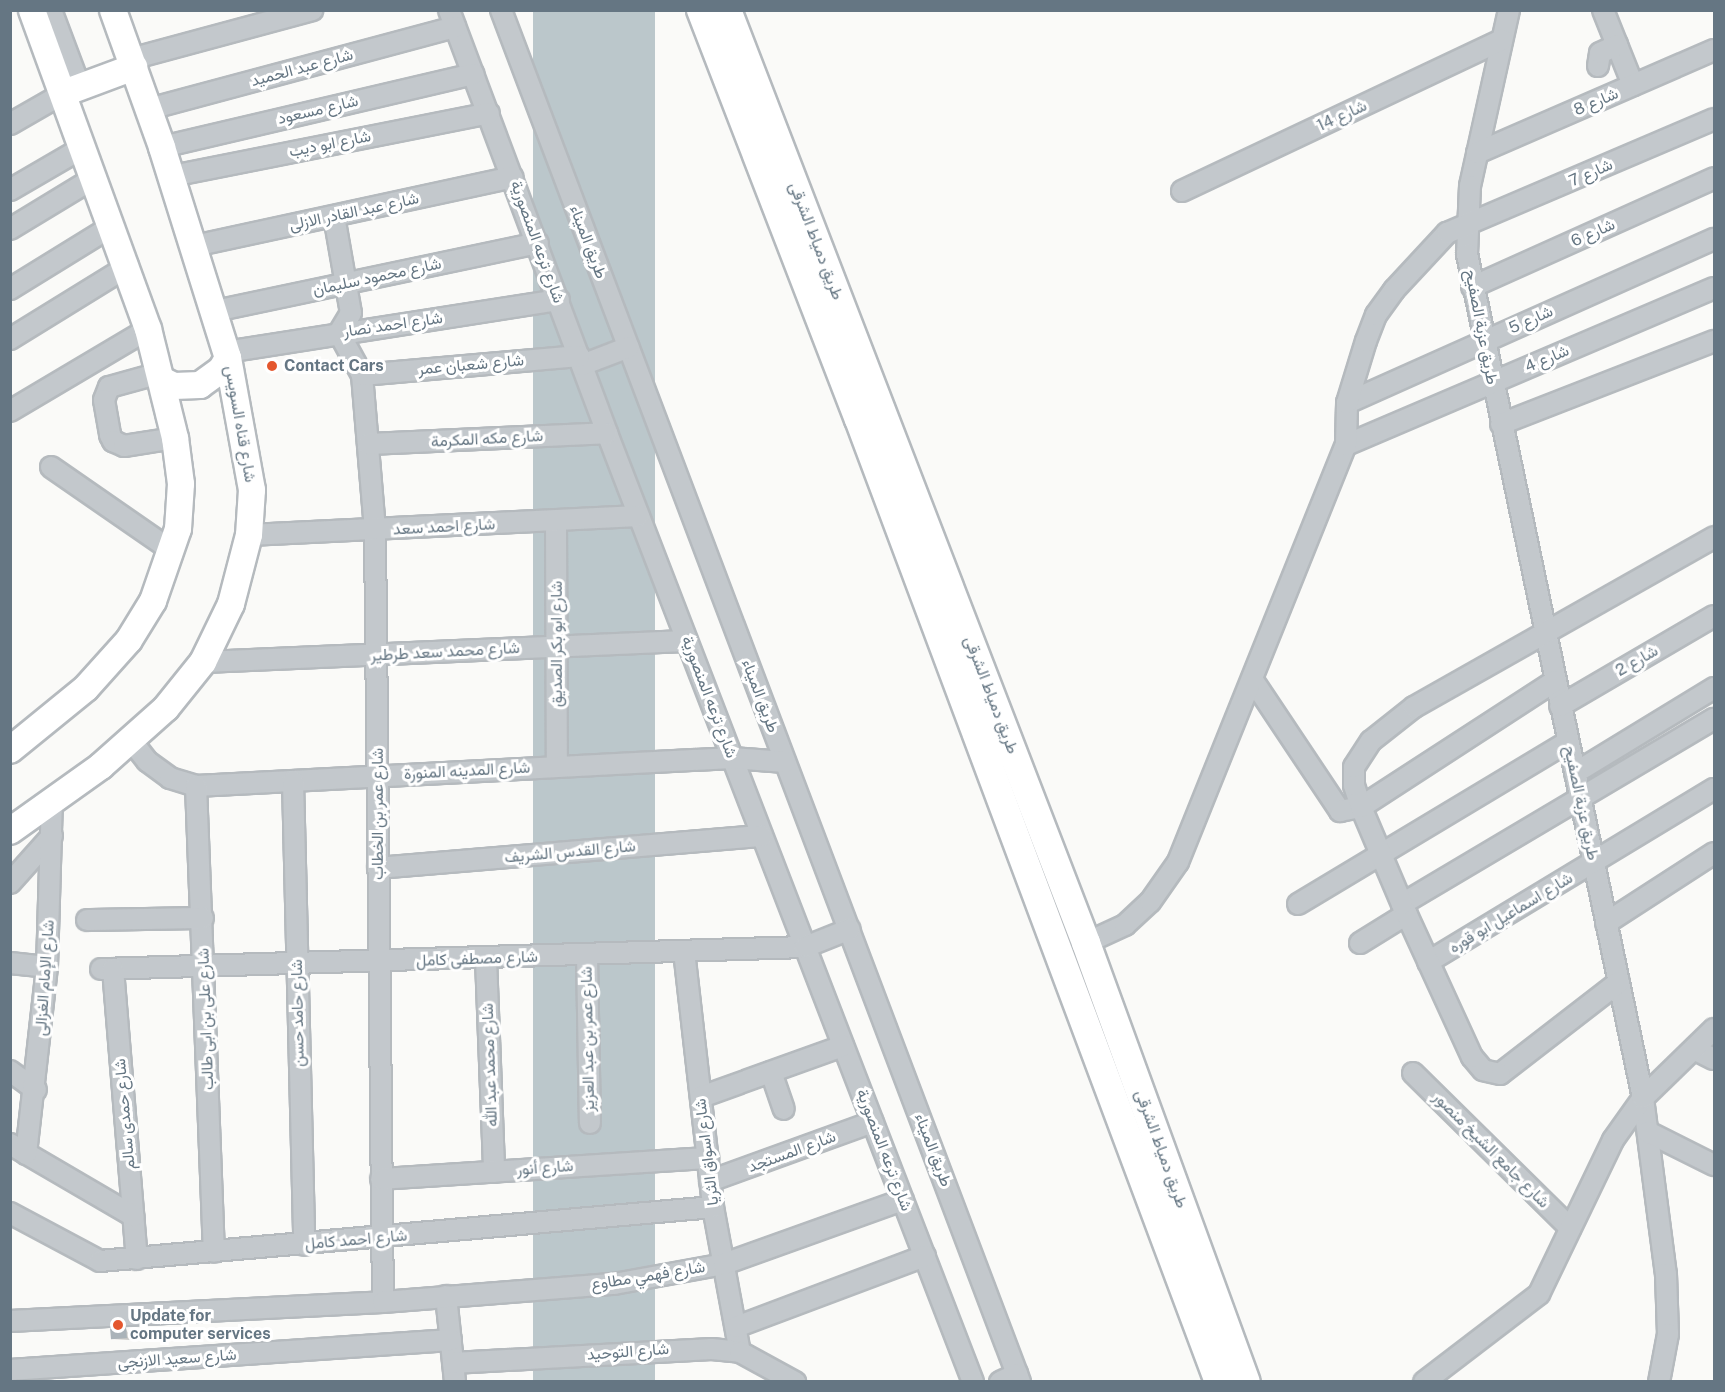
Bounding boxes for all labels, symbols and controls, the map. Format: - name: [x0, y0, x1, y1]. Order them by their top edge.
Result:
- street label: شارع عبد الحميد: [249, 45, 355, 91]
- street label: شارع 8: [1571, 84, 1621, 120]
- street label: شارع مسعود: [276, 91, 360, 129]
- street label: شارع 14: [1314, 96, 1370, 136]
- street label: شارع ابو ديب: [287, 127, 373, 161]
- street label: شارع 7: [1566, 155, 1616, 191]
- street label: شارع ترعه المنصورية: [506, 178, 568, 306]
- street label: طريق دمياط الشرقى: [785, 180, 847, 302]
- street label: شارع عبد القادر الازلى: [287, 189, 421, 235]
- street label: طريق الميناء: [565, 203, 611, 281]
- street label: شارع 6: [1568, 215, 1618, 251]
- street label: شارع محمود سليمان: [311, 254, 443, 300]
- street label: طريق عزبة الصفيح: [1460, 268, 1502, 386]
- street label: شارع 5: [1506, 302, 1556, 338]
- street label: شارع احمد نصار: [342, 309, 444, 341]
- street label: شارع 4: [1522, 341, 1572, 377]
- street label: شارع شعبان عمر: [417, 351, 525, 379]
- place label: Contact Cars: [284, 356, 384, 376]
- marker: Contact Cars: [265, 359, 279, 373]
- street label: شارع قناه السويس: [220, 364, 260, 484]
- street label: شارع مكه المكرمة: [430, 426, 544, 452]
- street label: شارع احمد سعد: [392, 515, 496, 539]
- street label: شارع ابو بكر الصديق: [547, 581, 567, 707]
- street label: شارع ترعه المنصورية: [677, 633, 741, 761]
- street label: طريق دمياط الشرقى: [960, 634, 1022, 756]
- street label: شارع محمد سعد طرطير: [370, 638, 520, 666]
- street label: شارع 2: [1612, 641, 1662, 681]
- street label: طريق الميناء: [737, 657, 783, 735]
- street label: طريق عزبة الصفيح: [1559, 744, 1603, 862]
- street label: شارع عمر بن الخطاب: [368, 748, 388, 880]
- street label: شارع المدينه المنورة: [403, 758, 531, 784]
- street label: شارع القدس الشريف: [504, 837, 636, 867]
- street label: شارع اسماعيل ابو قوره: [1446, 869, 1576, 957]
- street label: شارع الإمام الغزالى: [31, 919, 59, 1037]
- street label: شارع مصطفى كامل: [416, 947, 538, 971]
- street label: شارع على بن ابى طالب: [194, 948, 218, 1090]
- street label: شارع حامد حسن: [287, 959, 309, 1067]
- street label: شارع عمر بن عبد العزيز: [577, 966, 599, 1112]
- street label: شارع محمد عبد الله: [478, 1003, 502, 1127]
- street label: شارع حمدى سالم: [111, 1058, 139, 1170]
- street label: شارع ترعه المنصورية: [852, 1086, 916, 1214]
- street label: طريق دمياط الشرقى: [1131, 1087, 1191, 1211]
- street label: شارع جامع الشيخ منصور: [1429, 1088, 1553, 1212]
- street label: شارع اسواق الثريا: [691, 1097, 723, 1207]
- street label: طريق الميناء: [910, 1111, 956, 1189]
- street label: شارع المستجد: [745, 1127, 839, 1177]
- street label: شارع أنور: [516, 1156, 574, 1180]
- street label: شارع احمد كامل: [304, 1226, 408, 1254]
- street label: شارع فهمي مطاوع: [589, 1257, 707, 1295]
- place label: Update for computer services: [130, 1306, 271, 1344]
- marker: Update for computer services: [111, 1318, 125, 1332]
- street label: شارع التوحيد: [586, 1340, 670, 1364]
- street label: شارع سعيد الازنجى: [117, 1345, 237, 1373]

